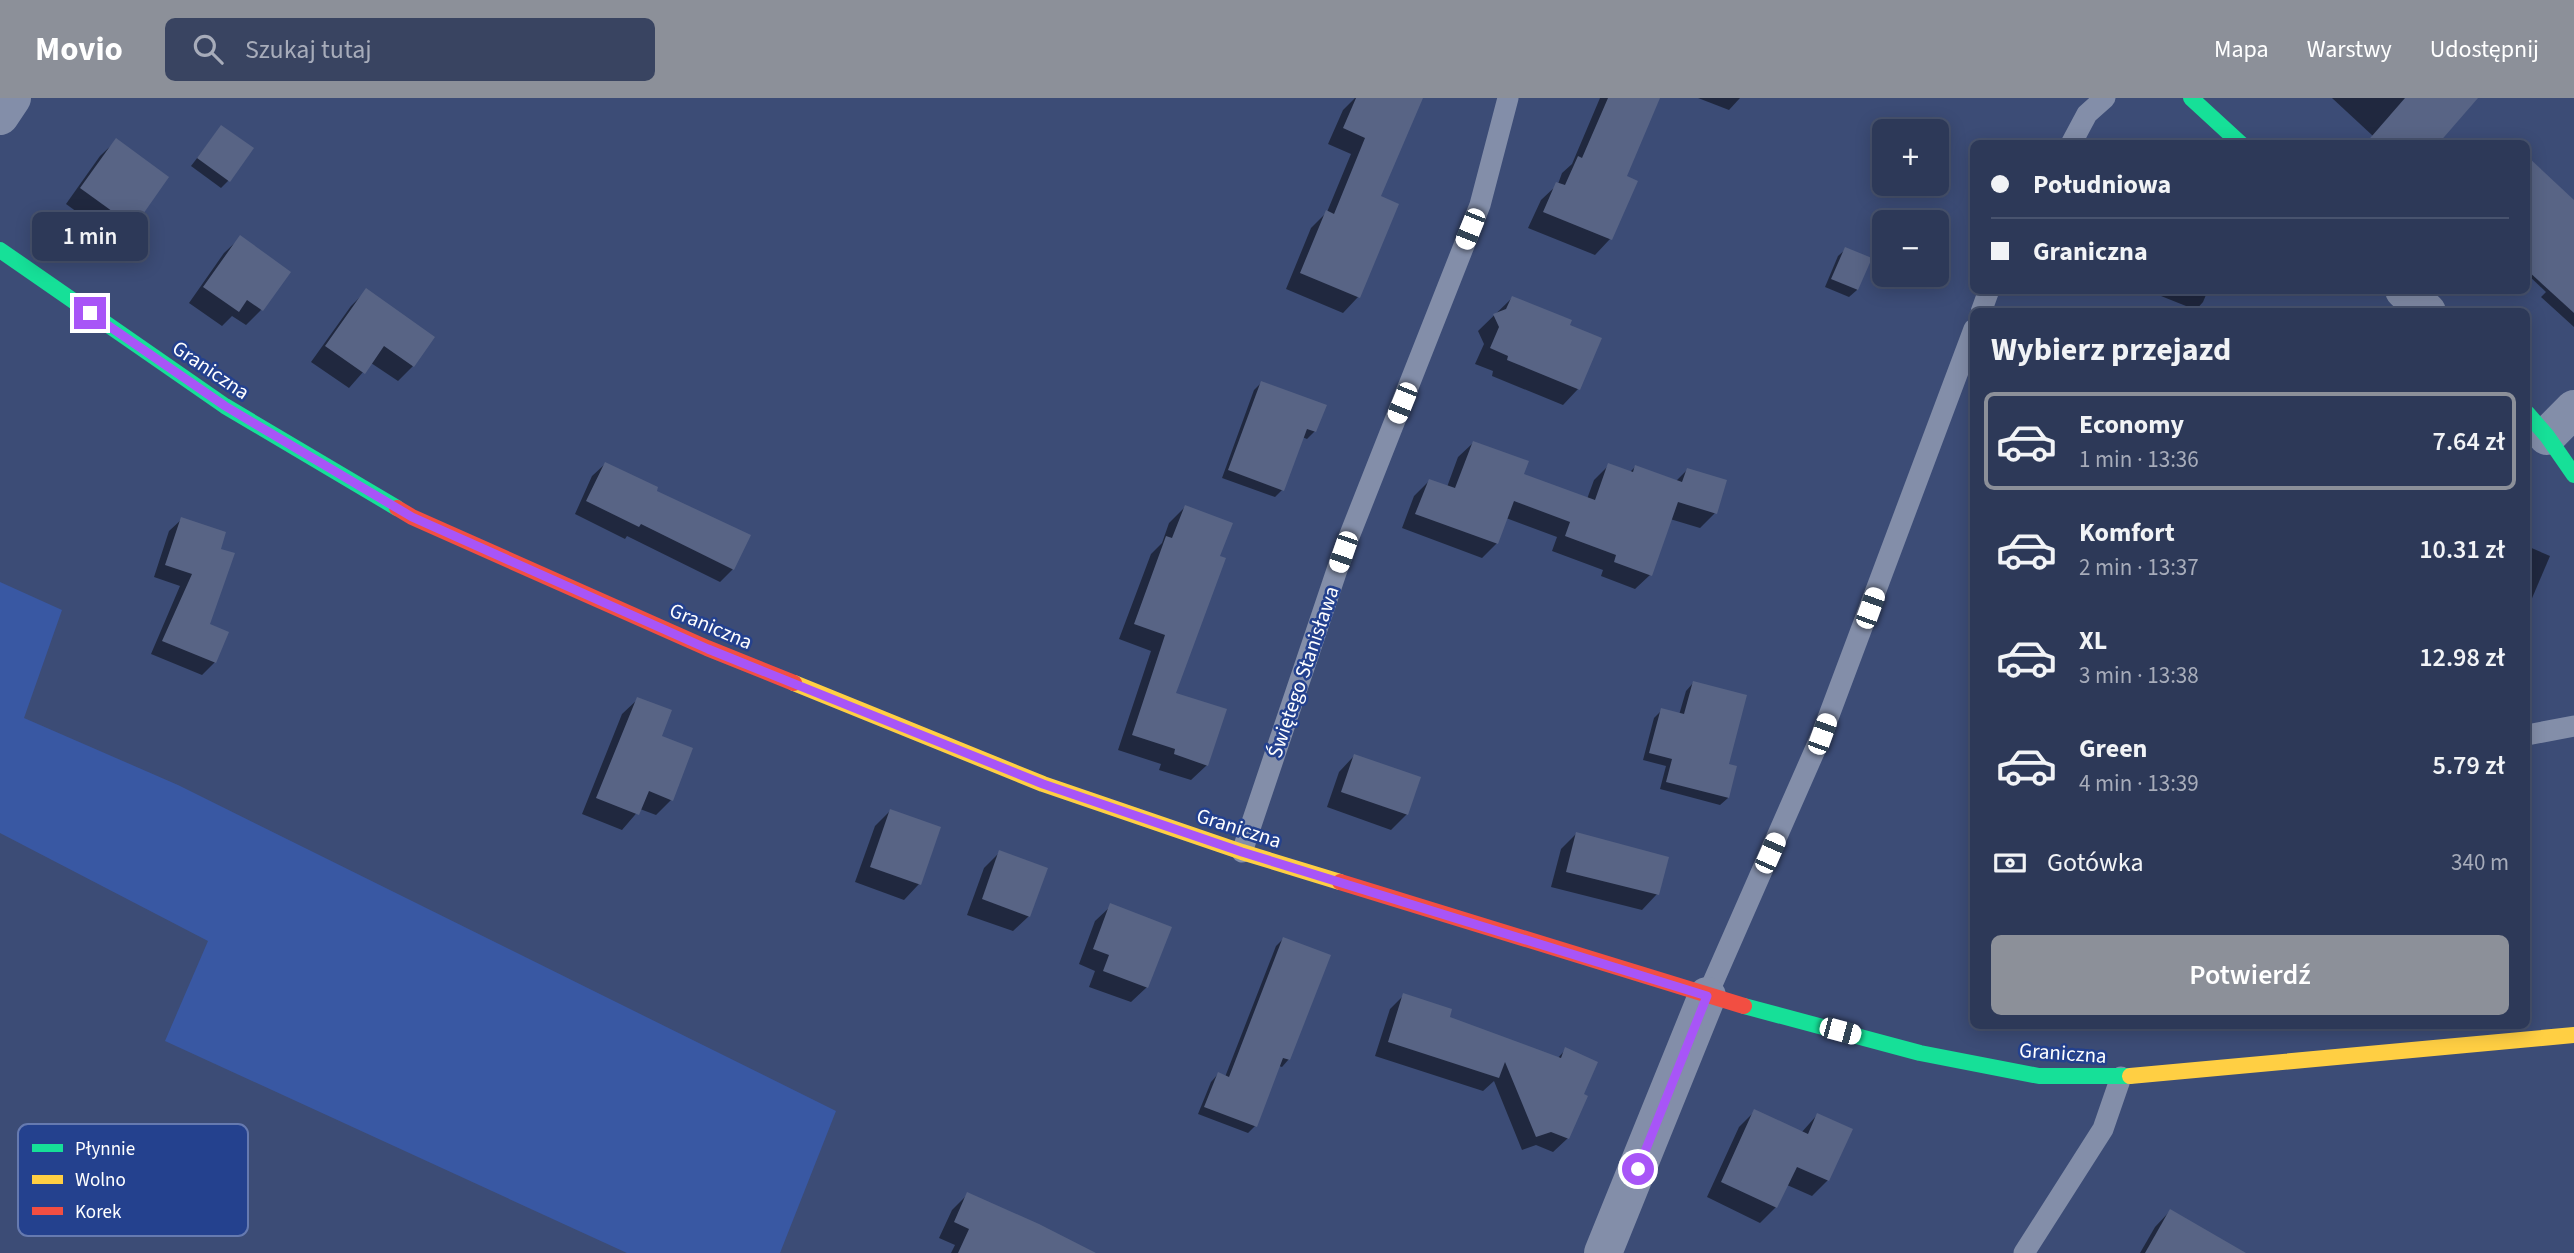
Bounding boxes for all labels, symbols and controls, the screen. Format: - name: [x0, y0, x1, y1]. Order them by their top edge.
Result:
- search box: [165, 18, 655, 81]
- text: Movio: [35, 26, 123, 73]
- icon: search: [189, 30, 227, 68]
- text: Szukaj tutaj: [245, 31, 372, 68]
- text: Mapa: [2214, 32, 2269, 67]
- text: Warstwy: [2307, 32, 2392, 67]
- text: Udostępnij: [2430, 32, 2539, 67]
- map controls: [1872, 119, 1949, 287]
- button: +: [1872, 119, 1949, 196]
- text: Południowa: [2033, 166, 2171, 203]
- car: [1453, 206, 1488, 252]
- button: −: [1872, 210, 1949, 287]
- callout: 1 min: [32, 212, 148, 260]
- text: 1 min: [63, 220, 117, 253]
- text: Graniczna: [2033, 233, 2148, 270]
- route end: [74, 297, 106, 329]
- text: Wybierz przejazd: [1991, 327, 2231, 373]
- street label: Graniczna: [166, 333, 256, 407]
- car: [1385, 380, 1420, 426]
- text: Economy: [2079, 406, 2184, 443]
- icon: car: [1995, 410, 2058, 473]
- text: 7.64 zł: [2433, 423, 2505, 460]
- text: 1 min · 13:36: [2079, 443, 2199, 476]
- text: Komfort: [2079, 514, 2175, 551]
- icon: car: [1995, 518, 2058, 581]
- car: [1327, 529, 1360, 575]
- text: 10.31 zł: [2419, 531, 2505, 568]
- text: 2 min · 13:37: [2079, 551, 2199, 584]
- street label: Świętego Stanisława: [1259, 582, 1347, 762]
- car: [1853, 585, 1888, 631]
- street label: Graniczna: [665, 595, 757, 657]
- text: XL: [2079, 622, 2107, 659]
- icon: car: [1995, 626, 2058, 689]
- text: 12.98 zł: [2419, 639, 2505, 676]
- text: 3 min · 13:38: [2079, 659, 2199, 692]
- car: [1805, 711, 1840, 757]
- text: Green: [2079, 730, 2147, 767]
- icon: car: [1995, 734, 2058, 797]
- text: 5.79 zł: [2433, 747, 2505, 784]
- text: 4 min · 13:39: [2079, 767, 2199, 800]
- street label: Graniczna: [1193, 800, 1285, 856]
- car: [1752, 830, 1789, 876]
- icon: cash: [1991, 844, 2029, 882]
- text: Gotówka: [2047, 844, 2144, 881]
- text: 340 m: [2451, 846, 2509, 879]
- button: Potwierdź: [1991, 935, 2509, 1015]
- car: [1817, 1015, 1864, 1047]
- street label: Graniczna: [2018, 1035, 2108, 1071]
- legend: [18, 1124, 248, 1236]
- text: Płynnie: [75, 1136, 135, 1163]
- route start: [1622, 1153, 1654, 1185]
- text: Wolno: [75, 1167, 126, 1194]
- text: Korek: [75, 1199, 122, 1226]

